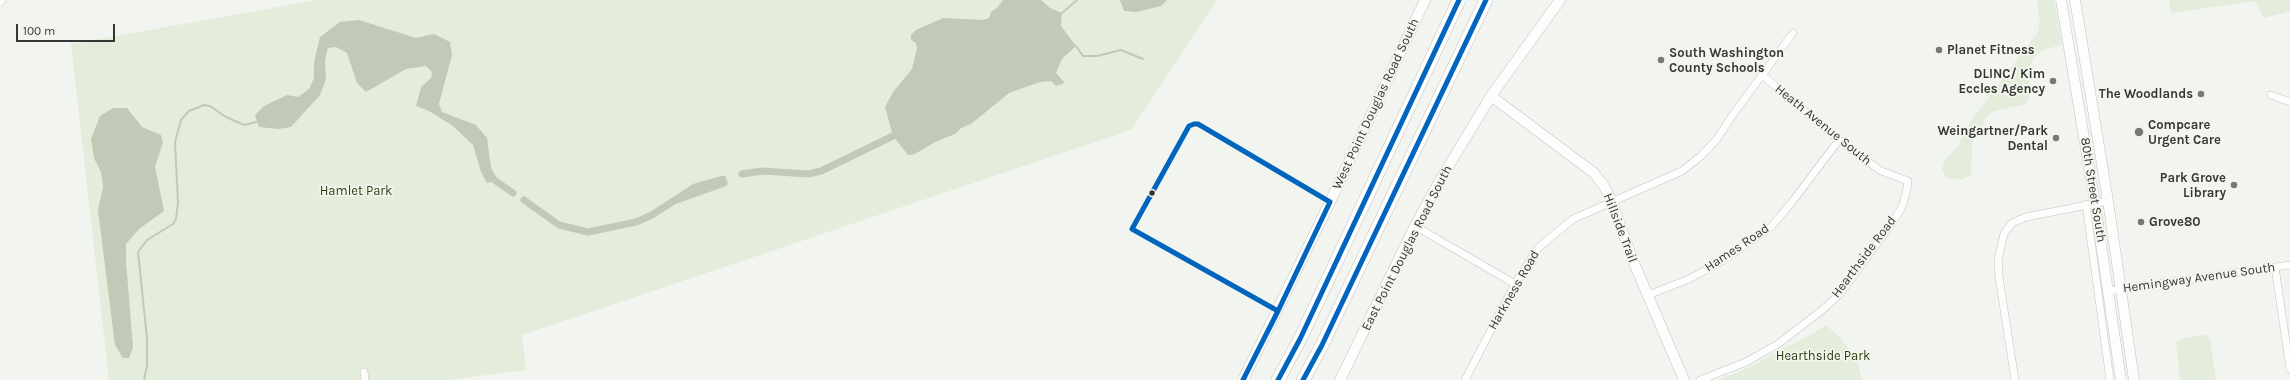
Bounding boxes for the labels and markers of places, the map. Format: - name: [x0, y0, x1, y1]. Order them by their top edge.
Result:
- place label: Planet Fitness: [1947, 42, 2035, 58]
- place label: South Washington County Schools: [1669, 45, 1784, 76]
- marker: Planet Fitness: [1934, 45, 1944, 55]
- marker: South Washington County Schools: [1656, 55, 1666, 65]
- place label: DLINC/ Kim Eccles Agency: [1958, 66, 2045, 97]
- marker: DLINC/ Kim Eccles Agency: [2048, 76, 2058, 86]
- place label: The Woodlands: [2099, 86, 2193, 102]
- marker: The Woodlands: [2196, 89, 2206, 99]
- place label: Compcare Urgent Care: [2148, 117, 2221, 148]
- place label: Weingartner/Park Dental: [1937, 123, 2048, 154]
- marker: Compcare Urgent Care: [2133, 126, 2145, 138]
- marker: Weingartner/Park Dental: [2051, 133, 2061, 143]
- place label: Park Grove Library: [2160, 170, 2226, 201]
- marker: Park Grove Library: [2229, 180, 2239, 190]
- unlabelled marker: [1147, 188, 1157, 198]
- place label: Grove80: [2149, 214, 2201, 230]
- marker: Grove80: [2136, 217, 2146, 227]

